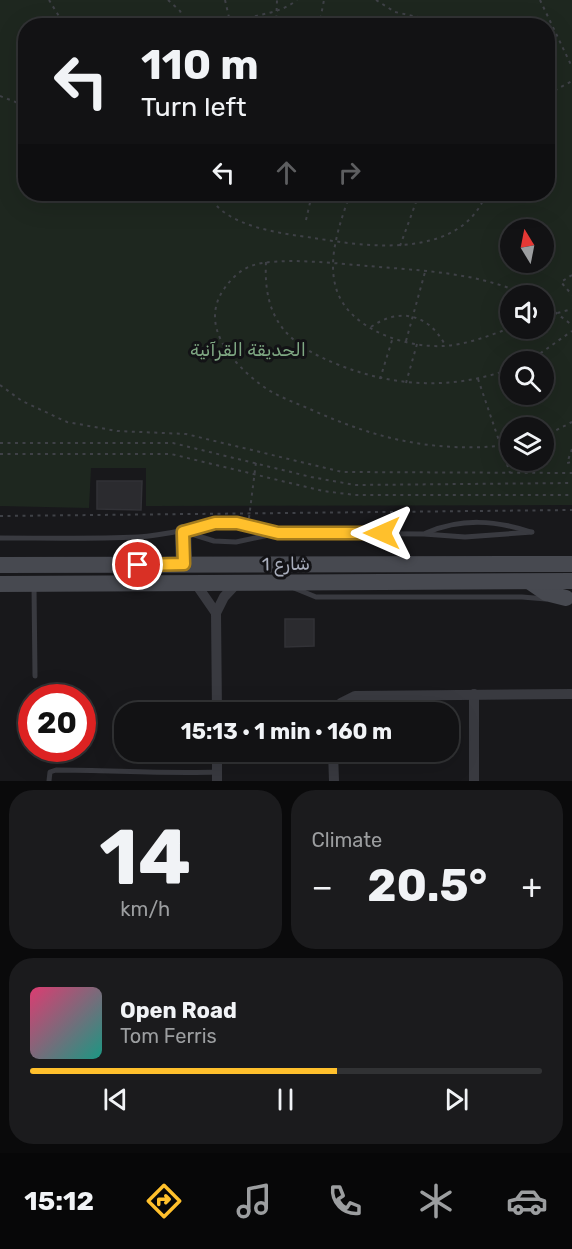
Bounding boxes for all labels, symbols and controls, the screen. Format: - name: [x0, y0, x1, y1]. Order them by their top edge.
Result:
- text: 110 m: [141, 40, 259, 90]
- icon: left: [42, 42, 120, 120]
- text: Turn left: [141, 91, 246, 123]
- icon: left: [207, 156, 240, 189]
- icon: ahead: [270, 156, 303, 189]
- icon: right: [333, 156, 366, 189]
- north arrow: [500, 219, 554, 273]
- map controls: [500, 219, 554, 471]
- button: sound: [500, 285, 554, 339]
- park label: الحديقة القرآنية: [190, 339, 306, 361]
- button: search: [500, 351, 554, 405]
- button: layers: [500, 417, 554, 471]
- position arrow: [350, 501, 414, 565]
- pin: [112, 539, 163, 590]
- icon: arrive: [121, 548, 154, 581]
- street label: شارع 1: [262, 553, 310, 576]
- speed limit sign: 20: [18, 684, 96, 762]
- text: 15:13 · 1 min · 160 m: [181, 718, 392, 745]
- text: 14: [99, 811, 191, 904]
- text: Climate: [312, 828, 382, 852]
- text: 20.5°: [367, 859, 487, 912]
- text: −: [312, 867, 333, 906]
- text: +: [521, 867, 542, 906]
- text: km/h: [120, 897, 170, 921]
- text: Open Road: [120, 997, 237, 1024]
- text: Tom Ferris: [120, 1024, 217, 1048]
- icon: previous: [99, 1083, 132, 1116]
- icon: pause: [269, 1083, 302, 1116]
- icon: next: [440, 1083, 473, 1116]
- icon: directions: [143, 1180, 185, 1222]
- icon: music: [233, 1180, 275, 1222]
- icon: phone: [324, 1180, 366, 1222]
- icon: climate: [415, 1180, 457, 1222]
- icon: car: [506, 1180, 548, 1222]
- text: 15:12: [24, 1185, 94, 1217]

